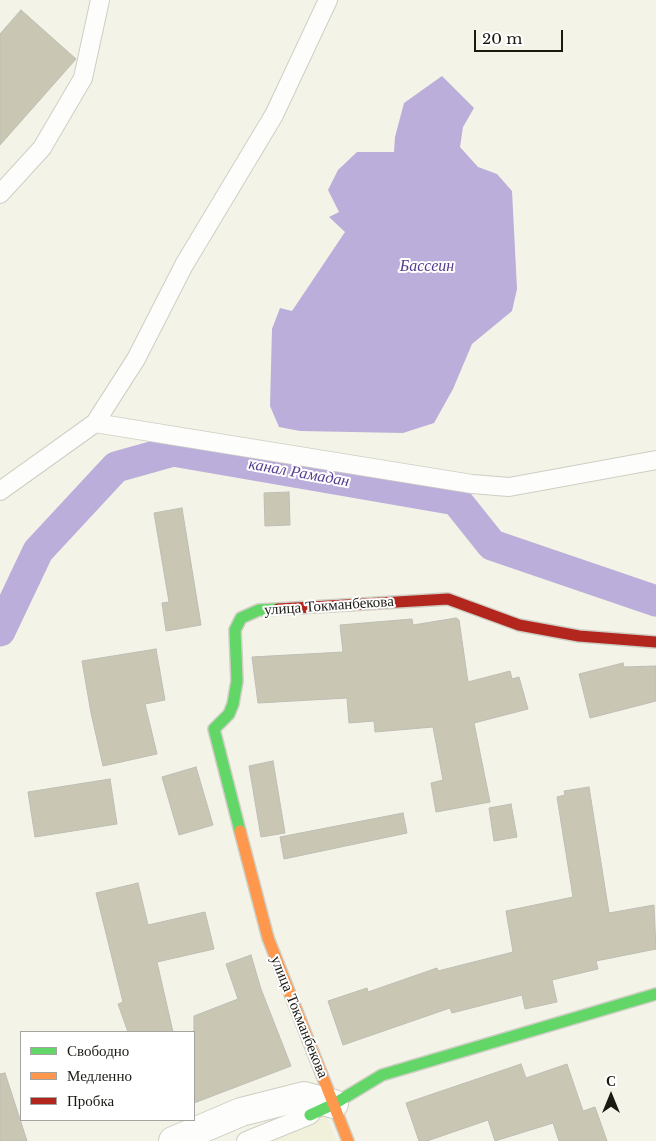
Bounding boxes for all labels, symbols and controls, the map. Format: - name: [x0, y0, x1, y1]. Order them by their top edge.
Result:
- scale bar: [476, 20, 565, 52]
- text: 20 m: [482, 29, 522, 48]
- water label: Бассеин: [400, 256, 454, 276]
- water label: канал Рамадан: [247, 455, 351, 491]
- street label: улица Токманбекова: [264, 592, 394, 620]
- street label: улица Токманбекова: [266, 953, 332, 1081]
- legend: [20, 1031, 195, 1121]
- text: Свободно: [67, 1041, 129, 1060]
- text: Медленно: [67, 1066, 132, 1085]
- north arrow: [586, 1071, 636, 1121]
- text: С: [606, 1072, 616, 1090]
- text: Пробка: [67, 1091, 114, 1110]

